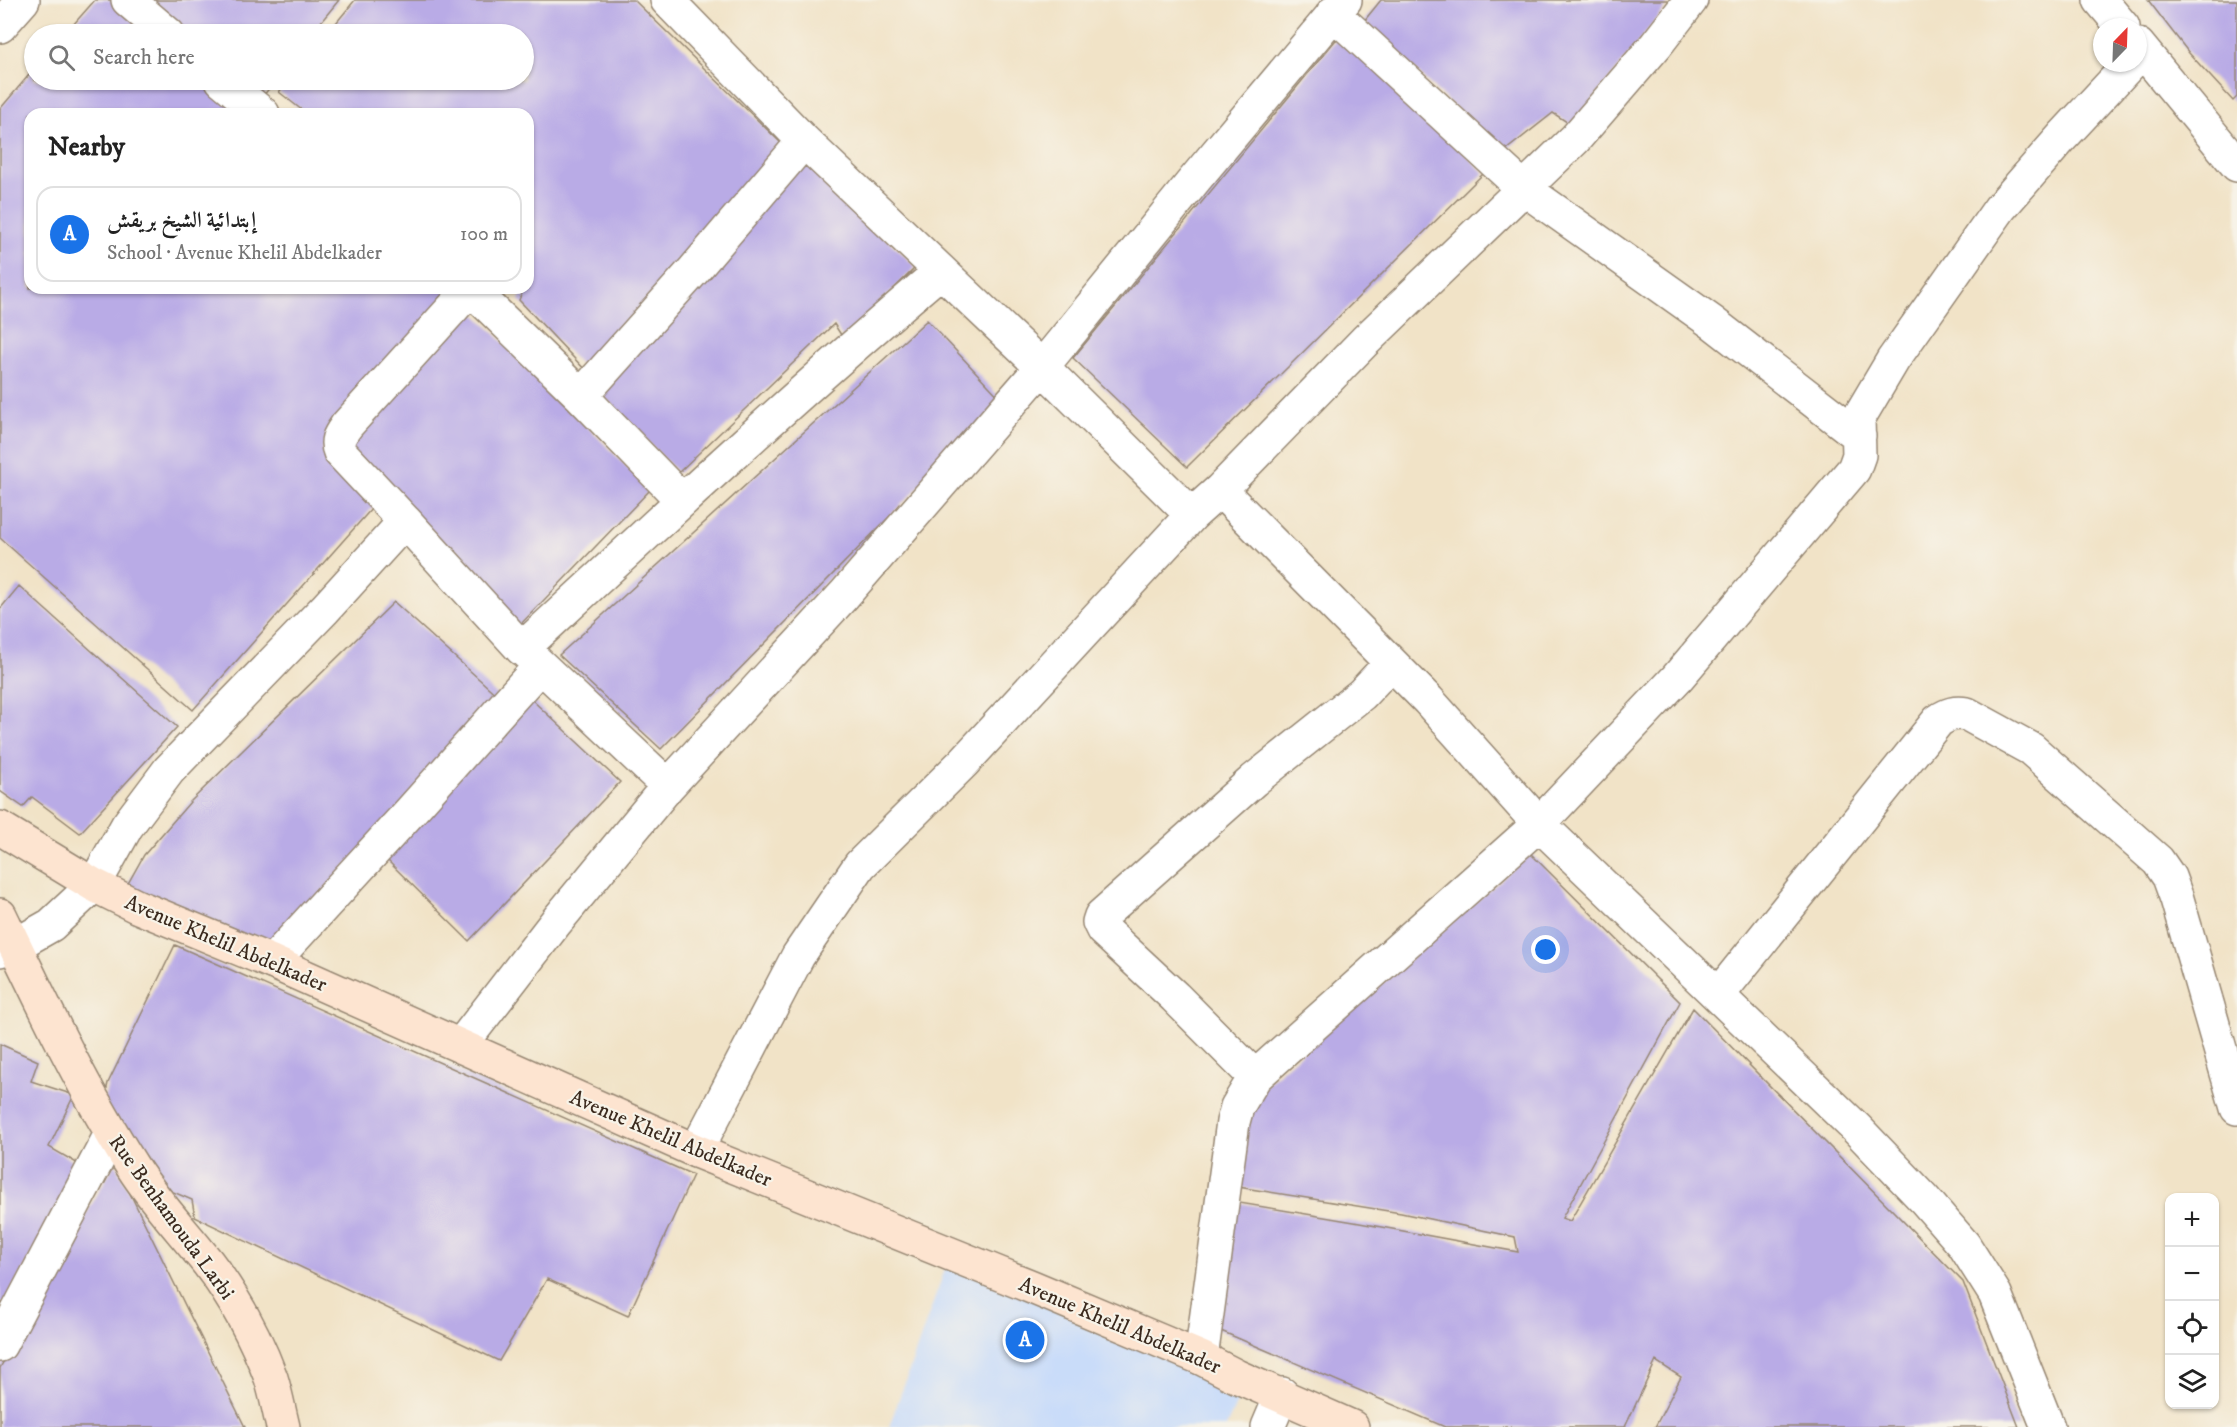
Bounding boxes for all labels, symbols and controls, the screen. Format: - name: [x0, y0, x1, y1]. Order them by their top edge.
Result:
- north arrow: [2093, 18, 2147, 72]
- search box: [24, 24, 534, 90]
- icon: search: [45, 41, 78, 74]
- text: Search here: [93, 44, 195, 71]
- text: Nearby: [48, 131, 125, 164]
- text: إبتدائية الشيخ بريقش: [107, 207, 256, 234]
- text: A: [63, 222, 76, 247]
- text: 100 m: [460, 222, 508, 247]
- text: School · Avenue Khelil Abdelkader: [107, 241, 382, 266]
- street label: Avenue Khelil Abdelkader: [121, 890, 331, 998]
- your location: [1531, 935, 1560, 964]
- street label: Avenue Khelil Abdelkader: [566, 1085, 776, 1193]
- street label: Rue Benhamouda Larbi: [103, 1130, 240, 1305]
- map controls: [2165, 1193, 2219, 1409]
- button: +: [2165, 1193, 2219, 1247]
- button: −: [2165, 1247, 2219, 1301]
- street label: Avenue Khelil Abdelkader: [1015, 1271, 1225, 1379]
- button: locate: [2165, 1301, 2219, 1355]
- pin: A: [1006, 1318, 1044, 1362]
- button: layers: [2165, 1355, 2219, 1409]

